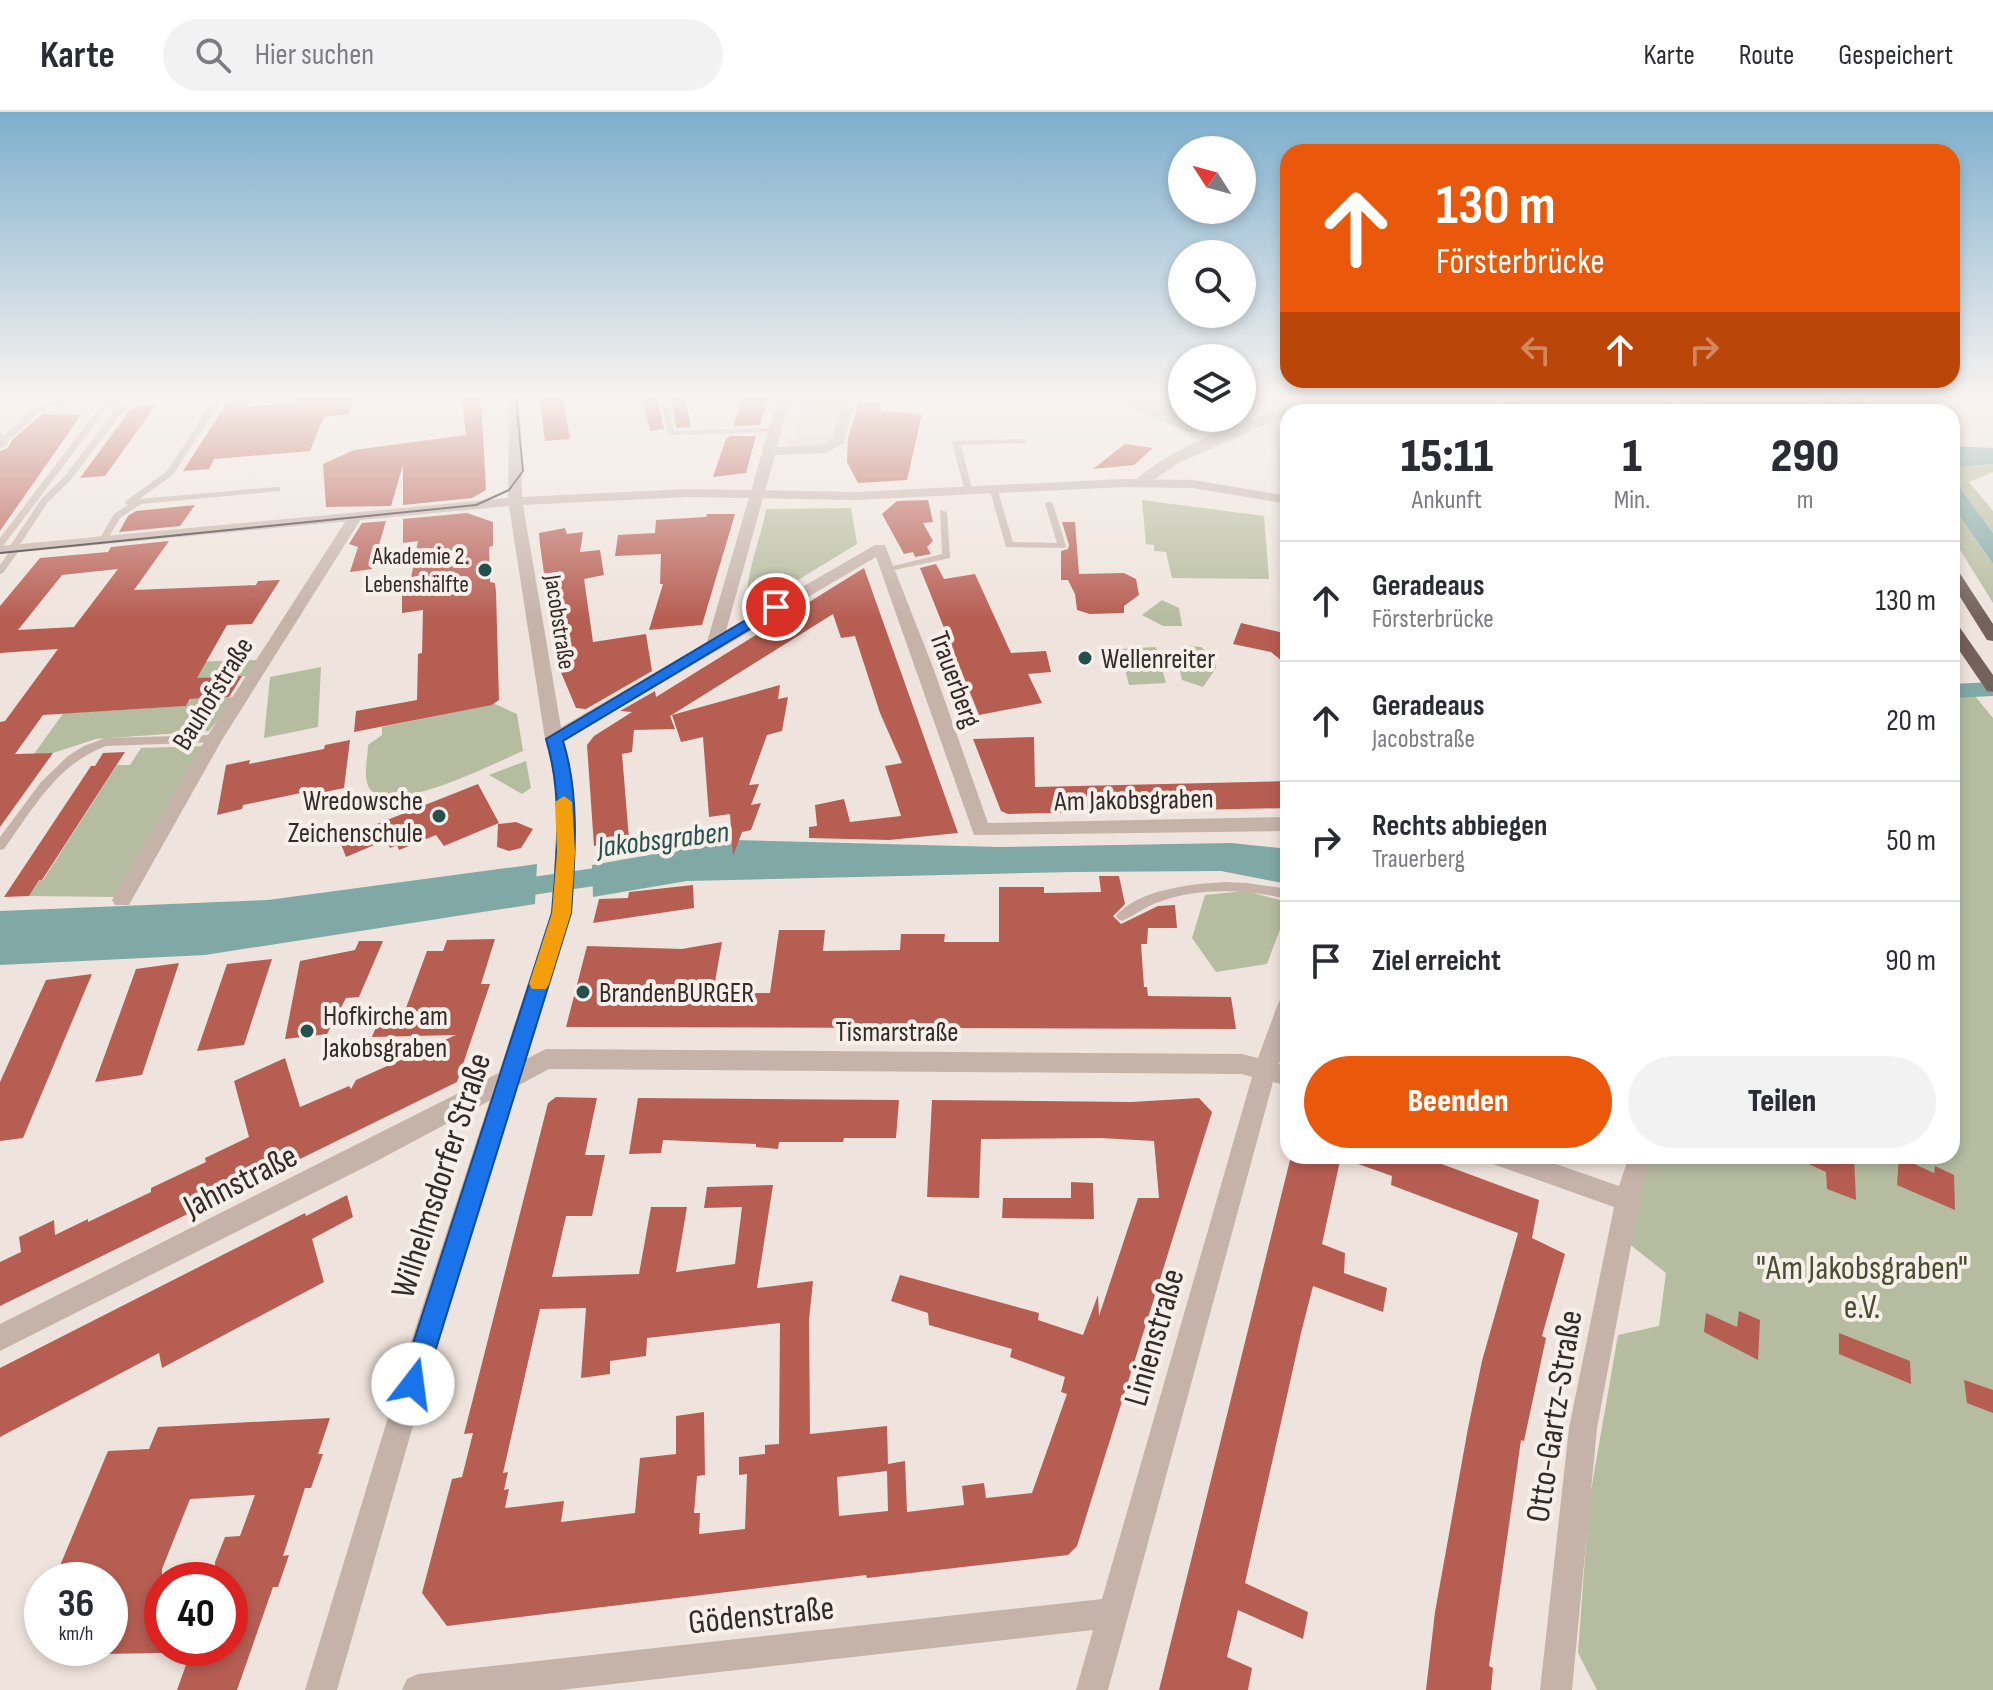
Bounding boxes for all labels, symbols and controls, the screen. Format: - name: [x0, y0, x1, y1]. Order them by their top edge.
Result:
- search box: [163, 19, 723, 91]
- text: Karte: [40, 33, 115, 78]
- icon: search: [191, 33, 235, 77]
- text: Hier suchen: [255, 37, 374, 73]
- text: Karte: [1644, 39, 1695, 72]
- text: Route: [1739, 39, 1794, 72]
- text: Gespeichert: [1838, 39, 1953, 72]
- north arrow: [1168, 136, 1256, 224]
- map controls: [1168, 136, 1256, 432]
- text: 130 m: [1436, 173, 1556, 240]
- icon: ahead: [1304, 176, 1408, 280]
- button: search: [1168, 240, 1256, 328]
- text: Försterbrücke: [1436, 241, 1605, 284]
- icon: left: [1514, 328, 1558, 372]
- icon: ahead: [1598, 328, 1642, 372]
- icon: right: [1682, 328, 1726, 372]
- button: layers: [1168, 344, 1256, 432]
- text: 15:11: [1401, 428, 1493, 485]
- text: 1: [1622, 428, 1642, 485]
- text: 290: [1771, 428, 1839, 485]
- text: Ankunft: [1412, 485, 1482, 516]
- text: Min.: [1614, 485, 1650, 516]
- text: m: [1797, 485, 1813, 516]
- place label: Akademie 2. Lebenshälfte: [365, 542, 469, 599]
- marker: Akademie 2. Lebenshälfte: [476, 561, 494, 579]
- text: Geradeaus: [1372, 568, 1485, 604]
- street label: Jacobstraße: [538, 572, 581, 671]
- pin: [742, 573, 810, 641]
- icon: ahead: [1304, 579, 1348, 623]
- text: 130 m: [1876, 583, 1936, 619]
- icon: arrive: [754, 585, 798, 629]
- text: Försterbrücke: [1372, 604, 1494, 635]
- street label: Trauerberg: [922, 627, 987, 732]
- street label: Bauhofstraße: [166, 631, 261, 756]
- place label: Wellenreiter: [1101, 643, 1215, 676]
- marker: Wellenreiter: [1076, 649, 1094, 667]
- text: Geradeaus: [1372, 688, 1485, 724]
- icon: ahead: [1304, 699, 1348, 743]
- text: 20 m: [1886, 703, 1936, 739]
- text: Jacobstraße: [1372, 724, 1475, 755]
- street label: Am Jakobsgraben: [1053, 783, 1214, 818]
- place label: Wredowsche Zeichenschule: [288, 785, 423, 850]
- marker: Wredowsche Zeichenschule: [430, 807, 448, 825]
- text: Rechts abbiegen: [1372, 808, 1547, 844]
- water label: Jakobsgraben: [593, 814, 731, 866]
- icon: right: [1304, 819, 1348, 863]
- text: 50 m: [1887, 823, 1936, 859]
- text: Trauerberg: [1372, 844, 1465, 875]
- icon: arrive: [1304, 939, 1348, 983]
- text: Ziel erreicht: [1372, 943, 1501, 979]
- text: 90 m: [1885, 943, 1936, 979]
- place label: BrandenBURGER: [599, 977, 754, 1010]
- marker: BrandenBURGER: [574, 983, 592, 1001]
- place label: Hofkirche am Jakobsgraben: [322, 1000, 448, 1065]
- street label: Tismarstraße: [836, 1016, 958, 1049]
- marker: Hofkirche am Jakobsgraben: [298, 1022, 316, 1040]
- street label: Wilhelmsdorfer Straße: [383, 1048, 500, 1303]
- button: Beenden: [1304, 1056, 1612, 1148]
- button: Teilen: [1628, 1056, 1936, 1148]
- street label: Jahnstraße: [176, 1135, 304, 1228]
- park label: "Am Jakobsgraben" e.V.: [1756, 1248, 1968, 1328]
- street label: Linienstraße: [1115, 1264, 1194, 1411]
- street label: Otto-Gartz-Straße: [1517, 1307, 1591, 1525]
- position arrow: [371, 1342, 455, 1426]
- speed limit sign: 40: [144, 1562, 248, 1666]
- text: 36: [58, 1580, 94, 1628]
- street label: Gödenstraße: [686, 1587, 836, 1644]
- text: km/h: [59, 1622, 93, 1646]

